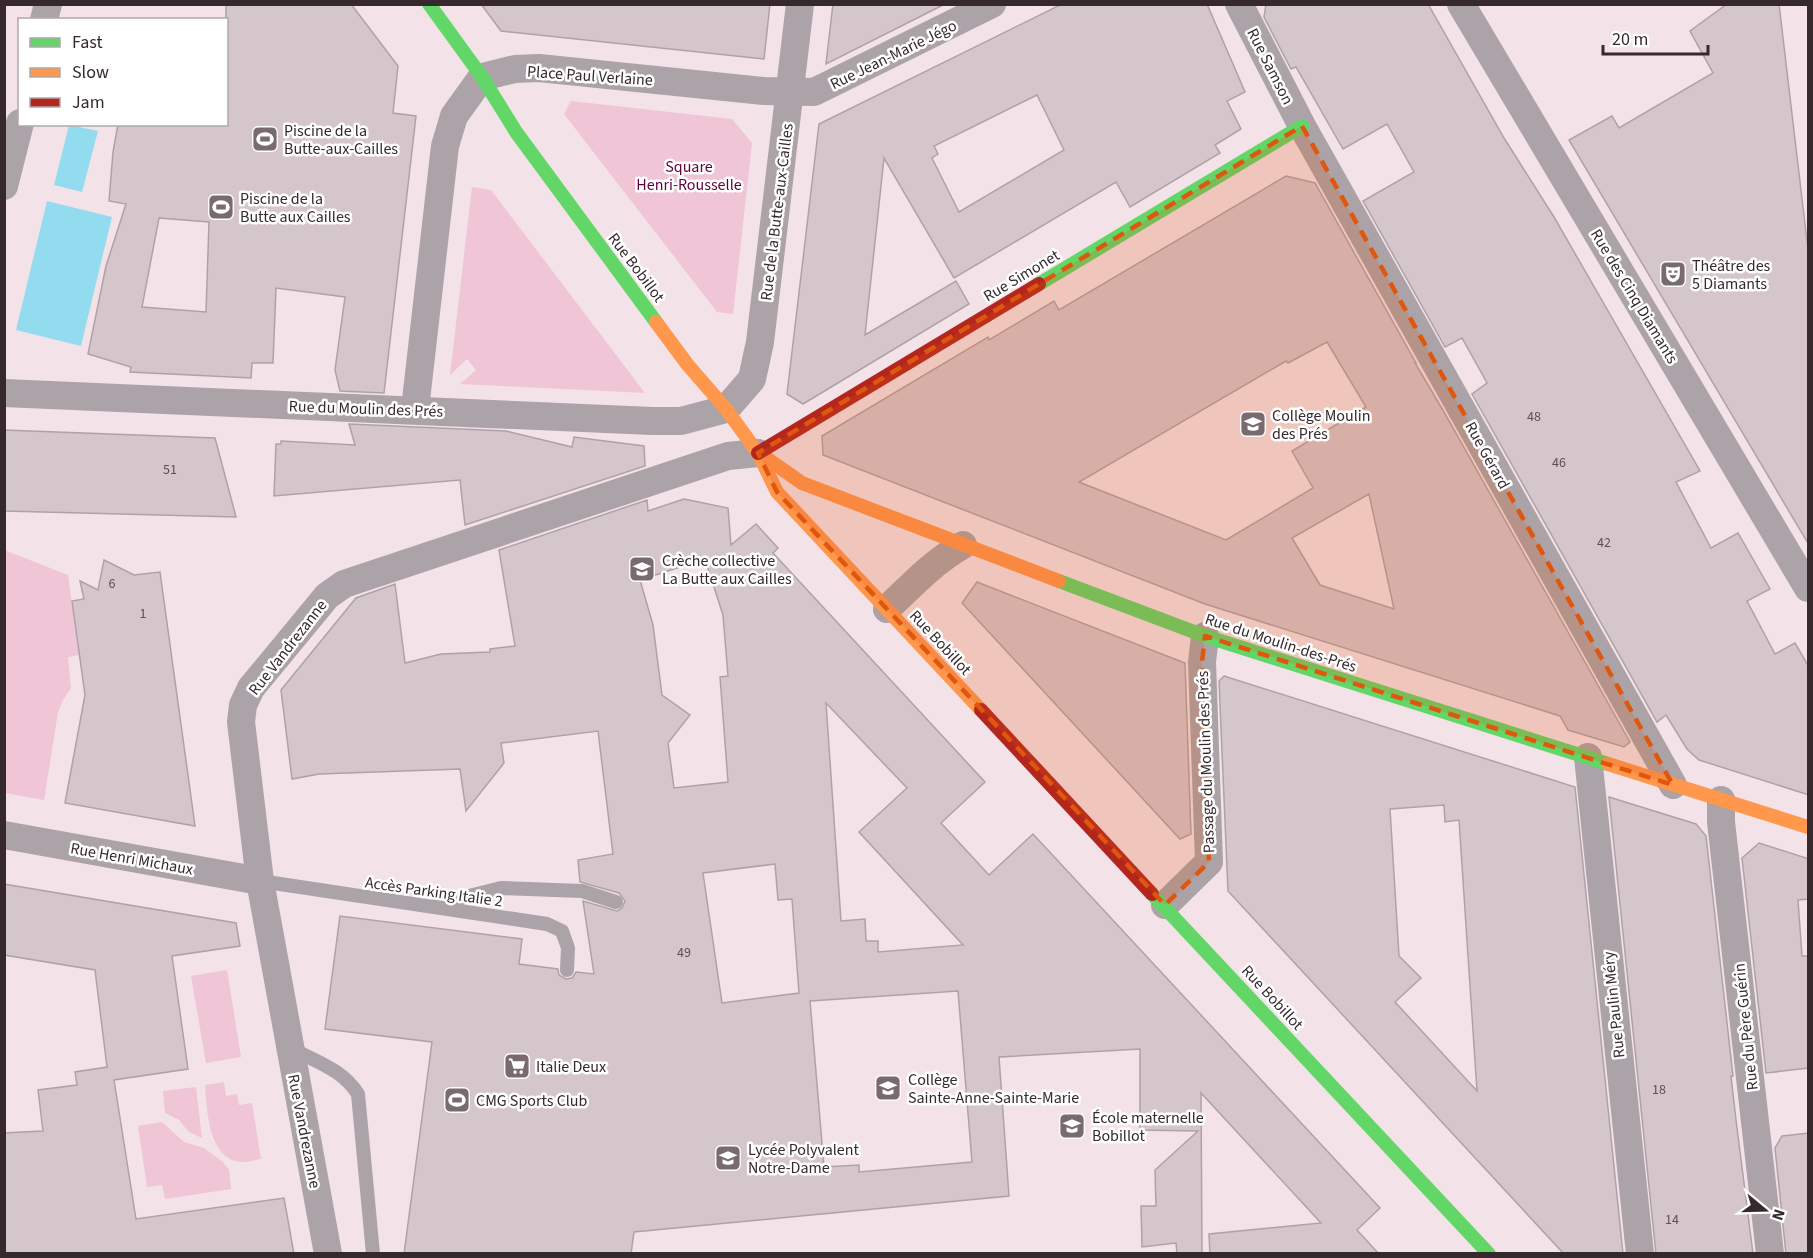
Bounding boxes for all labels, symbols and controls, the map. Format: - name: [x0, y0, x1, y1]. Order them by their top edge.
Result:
- street label: Rue Jean-Marie Jégo: [826, 15, 960, 95]
- legend: [18, 18, 228, 126]
- scale bar: [1603, 18, 1708, 56]
- street label: Rue Samson: [1241, 25, 1299, 108]
- text: 20 m: [1612, 27, 1648, 52]
- text: Fast: [72, 30, 103, 55]
- text: Slow: [72, 60, 109, 85]
- street label: Place Paul Verlaine: [526, 61, 654, 91]
- text: Jam: [72, 90, 105, 115]
- place label: Piscine de la Butte-aux-Cailles: [284, 120, 398, 160]
- street label: Rue de la Butte-aux-Cailles: [755, 122, 799, 302]
- sports icon: Piscine de la Butte-aux-Cailles: [250, 124, 280, 154]
- park label: Square Henri-Rousselle: [636, 156, 742, 196]
- place label: Piscine de la Butte aux Cailles: [240, 188, 351, 228]
- sports icon: Piscine de la Butte aux Cailles: [206, 192, 236, 222]
- street label: Rue des Cinq Diamants: [1585, 225, 1683, 368]
- street label: Rue Bobillot: [603, 228, 670, 307]
- street label: Rue Simonet: [979, 244, 1064, 307]
- place label: Théâtre des 5 Diamants: [1692, 255, 1771, 295]
- theatre icon: Théâtre des 5 Diamants: [1658, 259, 1688, 289]
- street label: Rue du Moulin des Prés: [288, 395, 444, 423]
- place label: Collège Moulin des Prés: [1272, 405, 1371, 445]
- house number: 48: [1527, 407, 1541, 427]
- school or university icon: Collège Moulin des Prés: [1238, 409, 1268, 439]
- street label: Rue Gérard: [1460, 418, 1515, 493]
- house number: 46: [1552, 453, 1566, 473]
- house number: 51: [163, 460, 177, 480]
- house number: 42: [1597, 533, 1611, 553]
- place label: Crèche collective La Butte aux Cailles: [662, 550, 792, 590]
- school or university icon: Crèche collective La Butte aux Cailles: [627, 554, 657, 584]
- house number: 6: [109, 574, 116, 594]
- street label: Rue Vandrezanne: [243, 595, 332, 700]
- house number: 1: [140, 604, 147, 624]
- street label: Rue Bobillot: [904, 605, 977, 681]
- street label: Rue du Moulin-des-Prés: [1202, 608, 1360, 678]
- street label: Passage du Moulin des Prés: [1192, 670, 1220, 854]
- street label: Rue Henri Michaux: [69, 837, 195, 881]
- street label: Accès Parking Italie 2: [364, 871, 504, 913]
- house number: 49: [677, 943, 691, 963]
- street label: Rue Paulin Méry: [1597, 950, 1631, 1059]
- street label: Rue Bobillot: [1236, 960, 1309, 1036]
- street label: Rue du Père Guérin: [1728, 962, 1764, 1092]
- supermarket icon: Italie Deux: [502, 1051, 532, 1081]
- place label: Italie Deux: [536, 1056, 606, 1078]
- place label: Collège Sainte-Anne-Sainte-Marie: [908, 1069, 1079, 1109]
- street label: Rue Vandrezanne: [282, 1072, 326, 1190]
- school or university icon: Collège Sainte-Anne-Sainte-Marie: [873, 1073, 903, 1103]
- house number: 18: [1652, 1080, 1666, 1100]
- sports icon: CMG Sports Club: [442, 1085, 472, 1115]
- place label: CMG Sports Club: [476, 1090, 588, 1112]
- place label: École maternelle Bobillot: [1092, 1107, 1204, 1147]
- school or university icon: École maternelle Bobillot: [1057, 1111, 1087, 1141]
- place label: Lycée Polyvalent Notre-Dame: [748, 1139, 860, 1179]
- school or university icon: Lycée Polyvalent Notre-Dame: [713, 1143, 743, 1173]
- north arrow: [1735, 1180, 1795, 1240]
- text: N: [1766, 1206, 1790, 1223]
- house number: 14: [1665, 1210, 1679, 1230]

